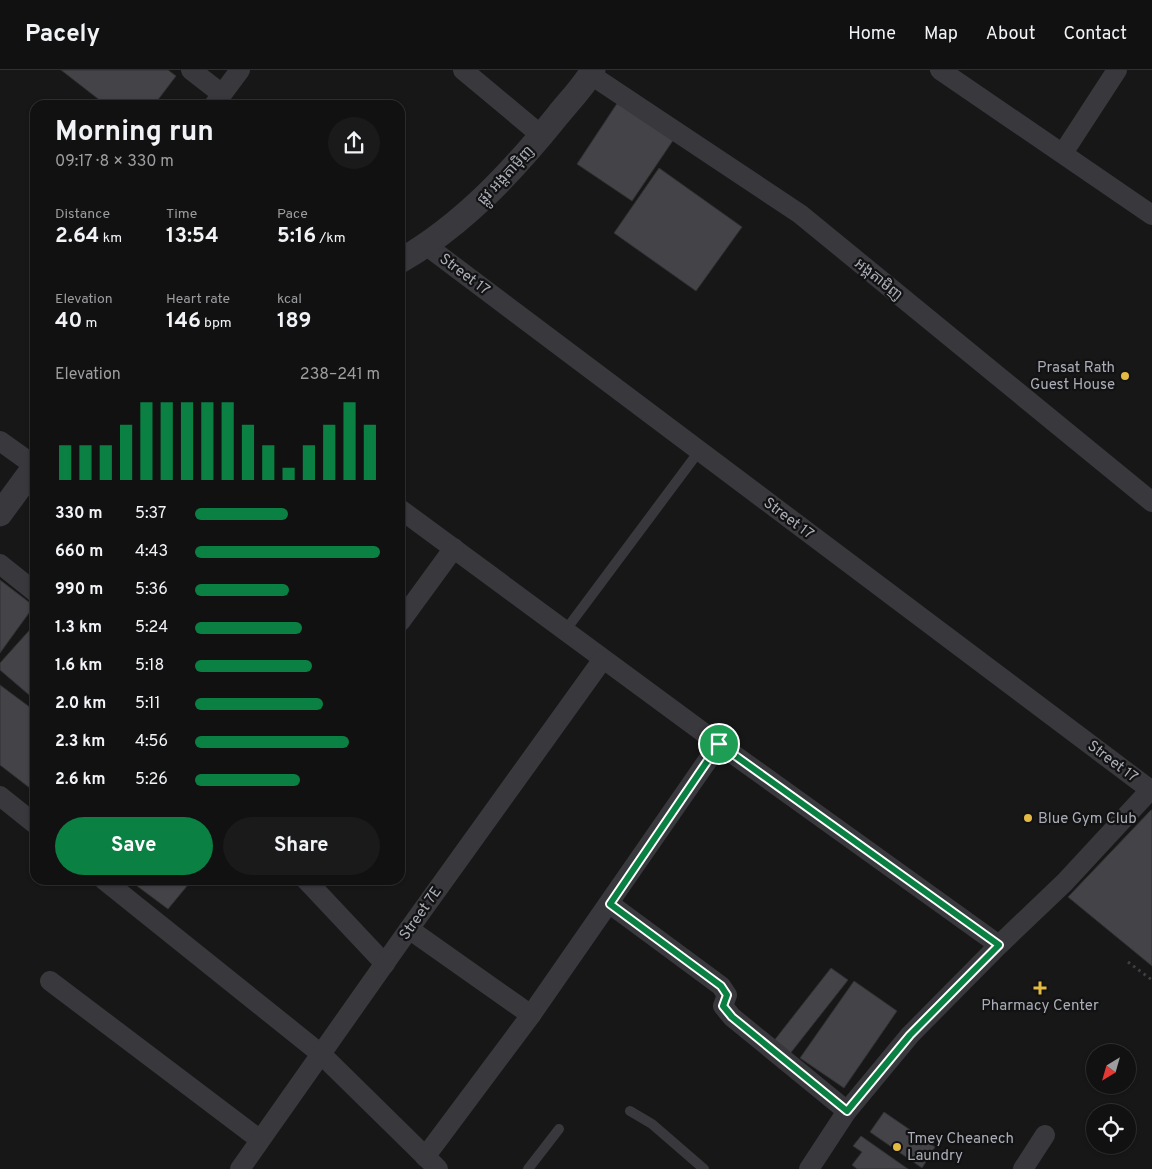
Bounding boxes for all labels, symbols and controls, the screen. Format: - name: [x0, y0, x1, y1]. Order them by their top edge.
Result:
- text: Pacely: [25, 20, 100, 50]
- text: Home: [848, 23, 896, 46]
- text: Map: [924, 23, 958, 46]
- text: About: [986, 23, 1035, 46]
- text: Contact: [1063, 23, 1127, 46]
- text: Morning run: [55, 115, 214, 151]
- button: share: [328, 117, 380, 169]
- street label: ផ្លូវ អង្តតាម៉ិញ: [474, 142, 540, 211]
- text: 09:17 · 8 × 330 m: [55, 152, 174, 172]
- text: Distance: [55, 206, 110, 223]
- text: Time: [166, 206, 197, 223]
- text: Pace: [277, 206, 308, 223]
- text: 2.64: [55, 223, 99, 250]
- text: 13:54: [166, 223, 219, 250]
- text: 5:16: [277, 223, 316, 250]
- text: km: [99, 230, 122, 247]
- text: /km: [316, 230, 346, 247]
- street label: Street 17: [435, 250, 493, 300]
- street label: អង្គតាមិញ: [850, 255, 906, 305]
- text: Elevation: [55, 291, 113, 308]
- text: Heart rate: [166, 291, 230, 308]
- text: kcal: [277, 291, 302, 308]
- text: 40: [55, 308, 82, 335]
- text: 146: [166, 308, 201, 335]
- text: 189: [277, 308, 312, 335]
- text: m: [82, 315, 97, 332]
- text: bpm: [201, 315, 232, 332]
- place label: Prasat Rath Guest House: [1030, 359, 1115, 395]
- text: Elevation: [55, 365, 121, 385]
- text: 238–241 m: [300, 365, 380, 385]
- marker: Prasat Rath Guest House: [1119, 370, 1131, 382]
- street label: Street 17: [759, 494, 817, 544]
- text: 330 m: [55, 504, 102, 524]
- text: 5:37: [135, 504, 166, 524]
- text: 660 m: [55, 542, 103, 562]
- text: 4:43: [135, 542, 168, 562]
- text: 990 m: [55, 580, 103, 600]
- text: 5:36: [135, 580, 168, 600]
- text: 1.3 km: [55, 618, 102, 638]
- text: 5:24: [135, 618, 168, 638]
- text: 1.6 km: [55, 656, 102, 676]
- text: 5:18: [135, 656, 164, 676]
- text: 2.0 km: [55, 694, 106, 714]
- text: 5:11: [135, 694, 160, 714]
- pin: [698, 723, 740, 765]
- icon: arrive: [705, 730, 733, 758]
- text: 2.3 km: [55, 732, 105, 752]
- text: 4:56: [135, 732, 168, 752]
- street label: Street 17: [1083, 737, 1141, 787]
- text: 2.6 km: [55, 770, 106, 790]
- text: 5:26: [135, 770, 168, 790]
- place label: Blue Gym Club: [1038, 810, 1137, 829]
- marker: Blue Gym Club: [1022, 812, 1034, 824]
- button: Save: [55, 817, 213, 875]
- button: Share: [223, 817, 380, 875]
- street label: Street 7E: [396, 883, 447, 944]
- marker: Pharmacy Center: [1034, 982, 1046, 994]
- place label: Pharmacy Center: [981, 997, 1099, 1016]
- north arrow: [1086, 1044, 1136, 1094]
- map controls: [1086, 1044, 1136, 1154]
- button: locate: [1086, 1104, 1136, 1154]
- place label: Tmey Cheanech Laundry: [907, 1130, 1014, 1166]
- marker: Tmey Cheanech Laundry: [891, 1141, 903, 1153]

